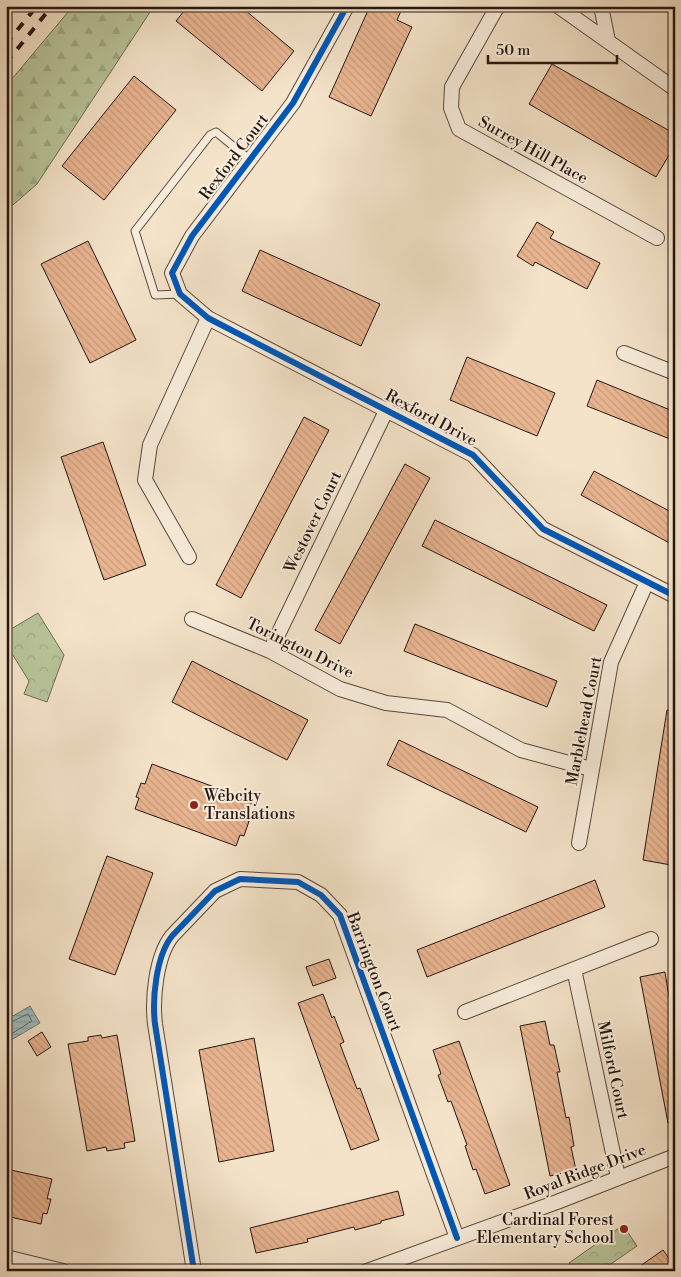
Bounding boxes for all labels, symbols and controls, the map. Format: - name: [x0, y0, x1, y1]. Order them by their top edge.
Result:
- scale bar: [488, 32, 617, 64]
- text: 50 m: [496, 41, 530, 60]
- street label: Rexford Court: [195, 110, 273, 204]
- street label: Surrey Hill Place: [475, 112, 591, 188]
- street label: Rexford Drive: [382, 385, 480, 451]
- street label: Westover Court: [279, 467, 346, 577]
- street label: Torington Drive: [243, 613, 357, 683]
- street label: Marblehead Court: [562, 654, 606, 787]
- place label: Webcity Translations: [203, 786, 295, 824]
- marker: Webcity Translations: [188, 799, 200, 811]
- street label: Barrington Court: [342, 909, 406, 1035]
- street label: Milford Court: [593, 1019, 633, 1121]
- street label: Royal Ridge Drive: [521, 1140, 649, 1204]
- place label: Cardinal Forest Elementary School: [477, 1210, 614, 1248]
- marker: Cardinal Forest Elementary School: [618, 1223, 630, 1235]

